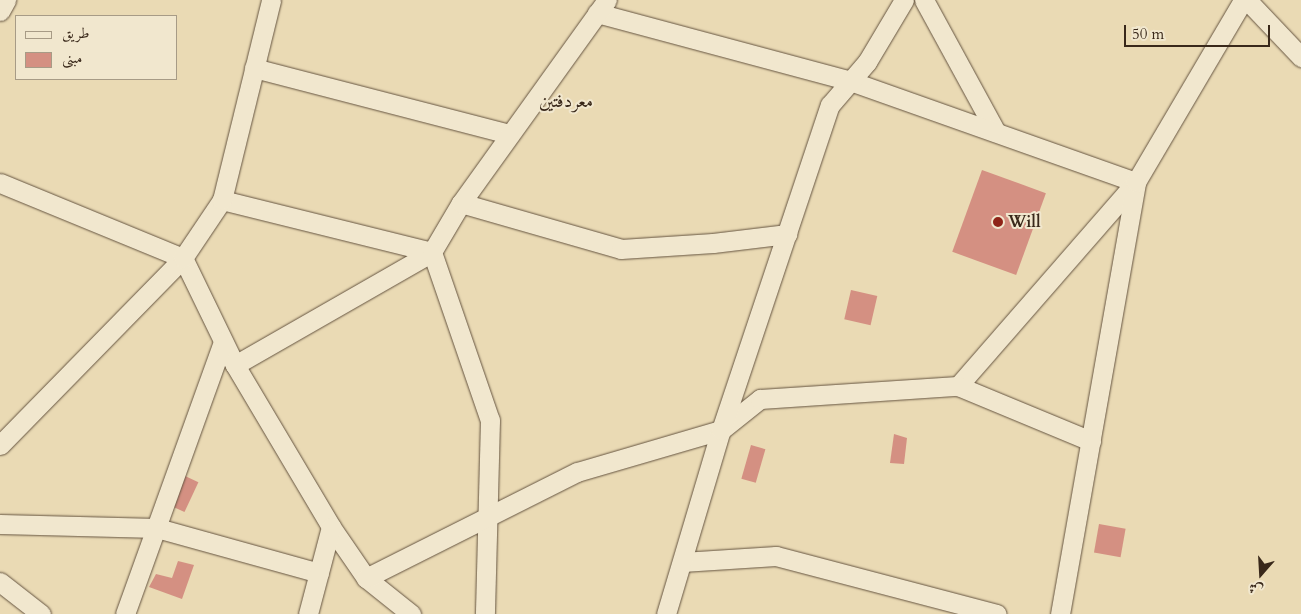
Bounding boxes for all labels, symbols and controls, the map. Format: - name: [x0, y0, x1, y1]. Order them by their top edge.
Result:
- legend: [15, 15, 178, 80]
- scale bar: [1126, 15, 1272, 47]
- text: طريق: [62, 23, 89, 43]
- text: 50 m: [1132, 24, 1164, 44]
- text: مبنى: [62, 48, 82, 68]
- district label: معردفتين: [539, 91, 593, 113]
- place label: Will: [1008, 212, 1041, 232]
- marker: Will: [992, 216, 1004, 228]
- north arrow: [1236, 549, 1286, 599]
- text: ش: [1246, 577, 1266, 600]

